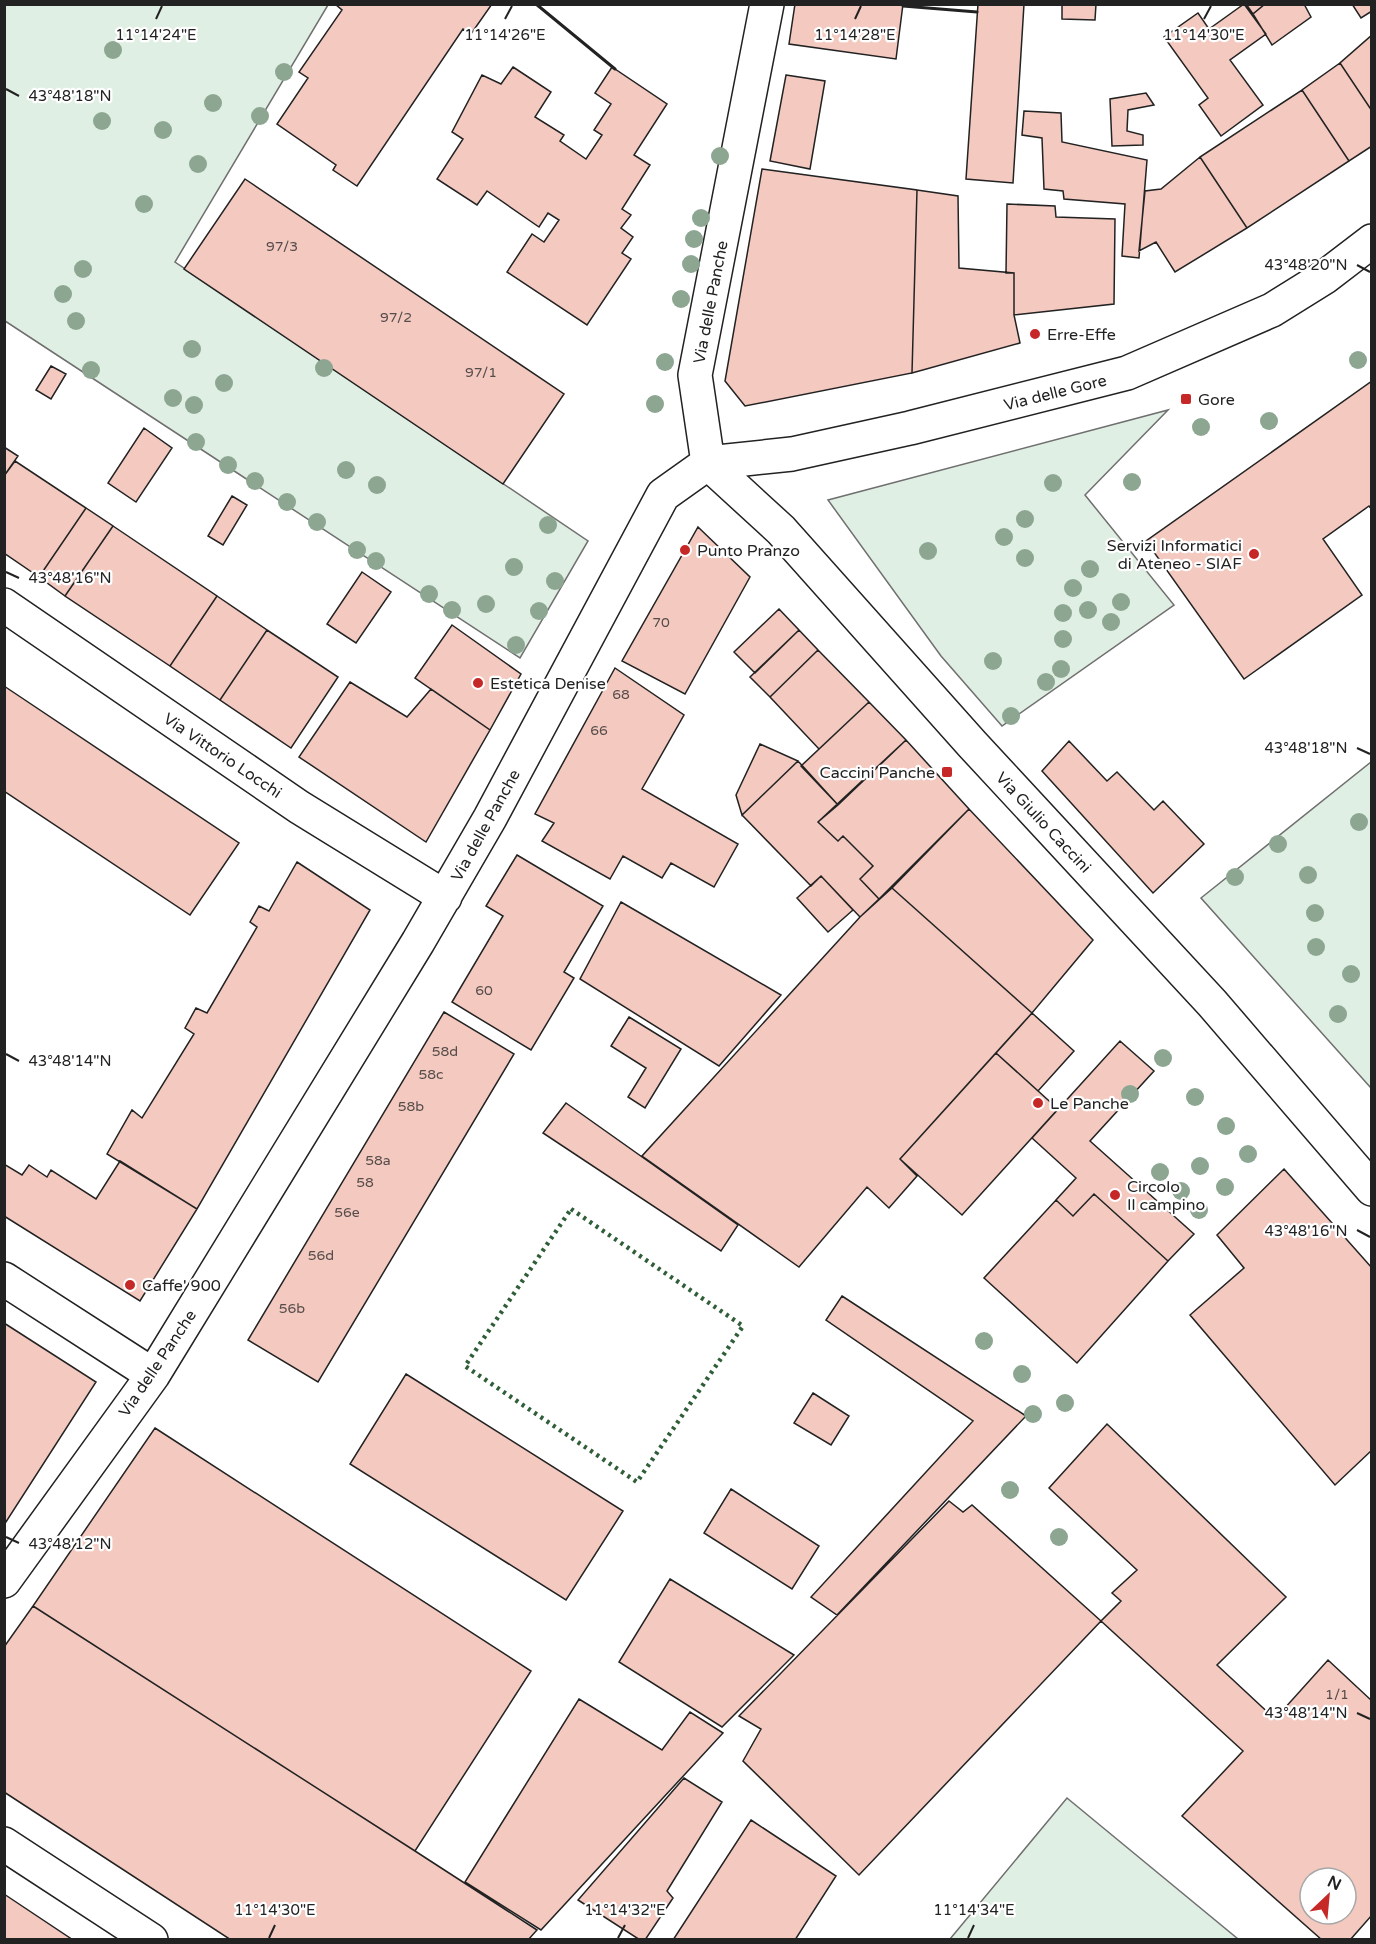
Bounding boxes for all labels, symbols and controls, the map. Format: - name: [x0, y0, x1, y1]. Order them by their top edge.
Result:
- text: 11°14'24"E: [115, 26, 197, 44]
- text: 11°14'26"E: [464, 26, 546, 44]
- text: 11°14'28"E: [814, 26, 896, 44]
- text: 11°14'30"E: [1163, 26, 1245, 44]
- text: 43°48'18"N: [28, 87, 112, 105]
- house number: 97/3: [266, 238, 298, 255]
- street label: Via delle Panche: [689, 239, 733, 365]
- text: 43°48'20"N: [1264, 256, 1348, 274]
- house number: 97/2: [380, 309, 412, 326]
- place label: Erre-Effe: [1047, 325, 1116, 345]
- marker: Erre-Effe: [1028, 327, 1042, 341]
- house number: 97/1: [465, 364, 497, 381]
- street label: Via delle Gore: [1002, 371, 1109, 415]
- place label: Gore: [1198, 390, 1235, 410]
- marker: Gore: [1179, 392, 1193, 406]
- place label: Servizi Informatici di Ateneo - SIAF: [1107, 536, 1242, 574]
- place label: Punto Pranzo: [697, 541, 800, 561]
- marker: Punto Pranzo: [678, 543, 692, 557]
- marker: Servizi Informatici di Ateneo - SIAF: [1247, 547, 1261, 561]
- text: 43°48'16"N: [28, 569, 112, 587]
- house number: 70: [652, 614, 670, 631]
- place label: Estetica Denise: [490, 674, 606, 694]
- marker: Estetica Denise: [471, 676, 485, 690]
- house number: 68: [612, 686, 630, 703]
- street label: Via Vittorio Locchi: [159, 709, 285, 803]
- house number: 66: [590, 722, 608, 739]
- text: 43°48'18"N: [1264, 739, 1348, 757]
- place label: Caccini Panche: [820, 763, 935, 783]
- marker: Caccini Panche: [940, 765, 954, 779]
- street label: Via delle Panche: [447, 766, 525, 885]
- street label: Via Giulio Caccini: [991, 768, 1095, 877]
- house number: 60: [475, 982, 493, 999]
- house number: 58d: [432, 1043, 458, 1060]
- text: 43°48'14"N: [28, 1052, 112, 1070]
- house number: 58c: [418, 1066, 444, 1083]
- place label: Le Panche: [1050, 1094, 1129, 1114]
- marker: Le Panche: [1031, 1096, 1045, 1110]
- house number: 58b: [398, 1098, 424, 1115]
- house number: 58a: [365, 1152, 391, 1169]
- house number: 58: [356, 1174, 374, 1191]
- place label: Circolo Il campino: [1127, 1177, 1205, 1215]
- marker: Circolo Il campino: [1108, 1188, 1122, 1202]
- house number: 56e: [334, 1204, 360, 1221]
- text: 43°48'16"N: [1264, 1222, 1348, 1240]
- house number: 56d: [308, 1247, 334, 1264]
- place label: Caffe' 900: [142, 1276, 221, 1296]
- marker: Caffe' 900: [123, 1278, 137, 1292]
- house number: 56b: [279, 1300, 305, 1317]
- street label: Via delle Panche: [115, 1306, 201, 1421]
- text: 43°48'12"N: [28, 1535, 112, 1553]
- house number: 1/1: [1325, 1686, 1349, 1703]
- text: 43°48'14"N: [1264, 1704, 1348, 1722]
- north arrow: [1298, 1866, 1358, 1926]
- text: N: [1324, 1872, 1344, 1895]
- text: 11°14'30"E: [234, 1901, 316, 1919]
- text: 11°14'32"E: [584, 1901, 666, 1919]
- text: 11°14'34"E: [933, 1901, 1015, 1919]

